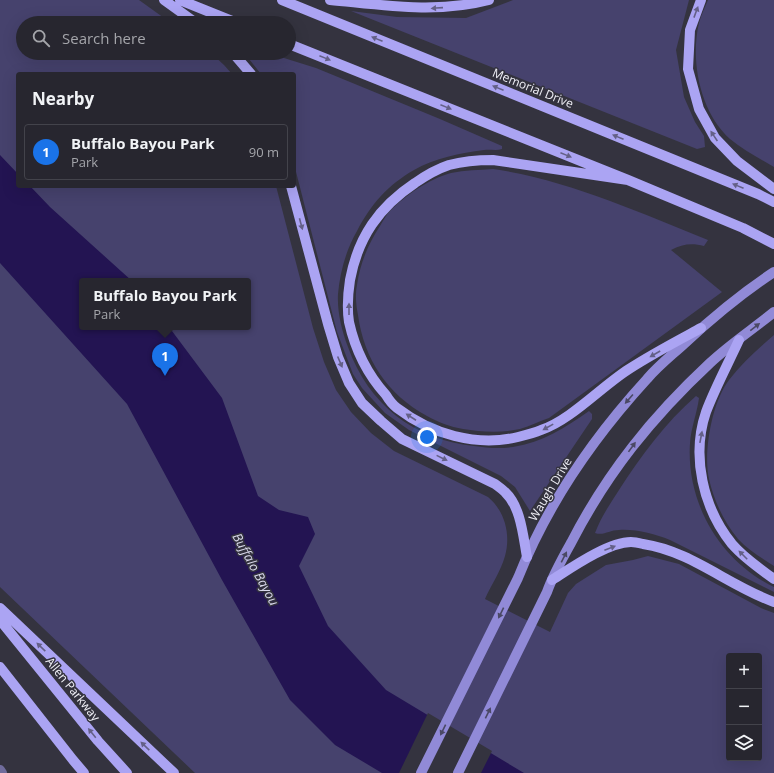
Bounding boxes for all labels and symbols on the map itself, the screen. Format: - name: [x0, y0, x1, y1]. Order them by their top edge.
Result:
- one-way arrow: [431, 5, 443, 11]
- one-way arrow: [693, 6, 699, 18]
- one-way arrow: [371, 35, 383, 41]
- one-way arrow: [320, 56, 332, 62]
- street label: Memorial Drive: [490, 64, 576, 112]
- one-way arrow: [492, 85, 503, 91]
- one-way arrow: [440, 104, 451, 110]
- one-way arrow: [710, 130, 718, 141]
- one-way arrow: [612, 134, 623, 140]
- one-way arrow: [561, 153, 573, 159]
- one-way arrow: [733, 183, 744, 189]
- one-way arrow: [298, 218, 304, 230]
- one-way arrow: [346, 302, 352, 315]
- one-way arrow: [749, 323, 760, 332]
- pin: 1: [152, 343, 178, 376]
- one-way arrow: [649, 350, 661, 357]
- one-way arrow: [337, 357, 343, 368]
- one-way arrow: [625, 394, 634, 404]
- one-way arrow: [406, 413, 416, 421]
- one-way arrow: [542, 423, 554, 430]
- your location: [417, 427, 437, 447]
- one-way arrow: [698, 431, 704, 443]
- one-way arrow: [628, 441, 636, 452]
- street label: Waugh Drive: [524, 454, 576, 524]
- one-way arrow: [436, 455, 447, 461]
- water label: Buffalo Bayou: [229, 529, 284, 609]
- one-way arrow: [604, 544, 616, 550]
- one-way arrow: [738, 550, 748, 560]
- one-way arrow: [560, 551, 567, 563]
- one-way arrow: [498, 608, 504, 619]
- one-way arrow: [36, 642, 46, 652]
- street label: Allen Parkway: [42, 653, 105, 725]
- one-way arrow: [484, 707, 491, 719]
- one-way arrow: [440, 724, 446, 735]
- one-way arrow: [88, 728, 96, 739]
- one-way arrow: [141, 742, 150, 751]

